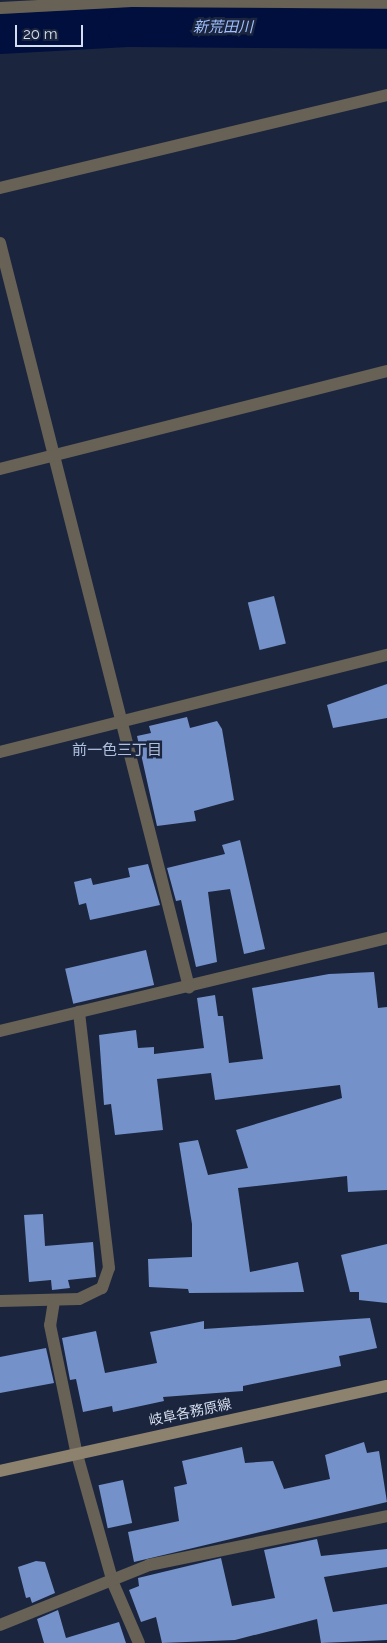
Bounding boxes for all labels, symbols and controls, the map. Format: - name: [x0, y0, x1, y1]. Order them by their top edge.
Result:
- scale bar: [18, 15, 85, 47]
- water label: 新荒田川: [193, 19, 253, 37]
- text: 20 m: [23, 25, 58, 43]
- district label: 前一色三丁目: [72, 742, 162, 760]
- street label: 岐阜各務原線: [147, 1395, 233, 1429]

